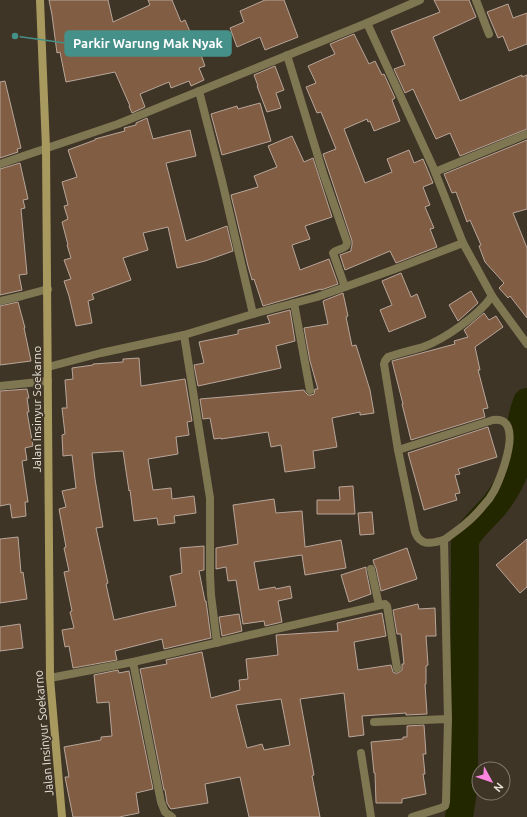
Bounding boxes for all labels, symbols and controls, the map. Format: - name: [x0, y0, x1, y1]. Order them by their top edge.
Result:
- callout: Parkir Warung Mak Nyak: [65, 31, 231, 56]
- text: Parkir Warung Mak Nyak: [73, 36, 224, 50]
- street label: Jalan Insinyur Soekarno: [30, 346, 43, 472]
- street label: Jalan Insinyur Soekarno: [32, 670, 55, 797]
- north arrow: [471, 761, 511, 801]
- text: N: [491, 780, 506, 794]

